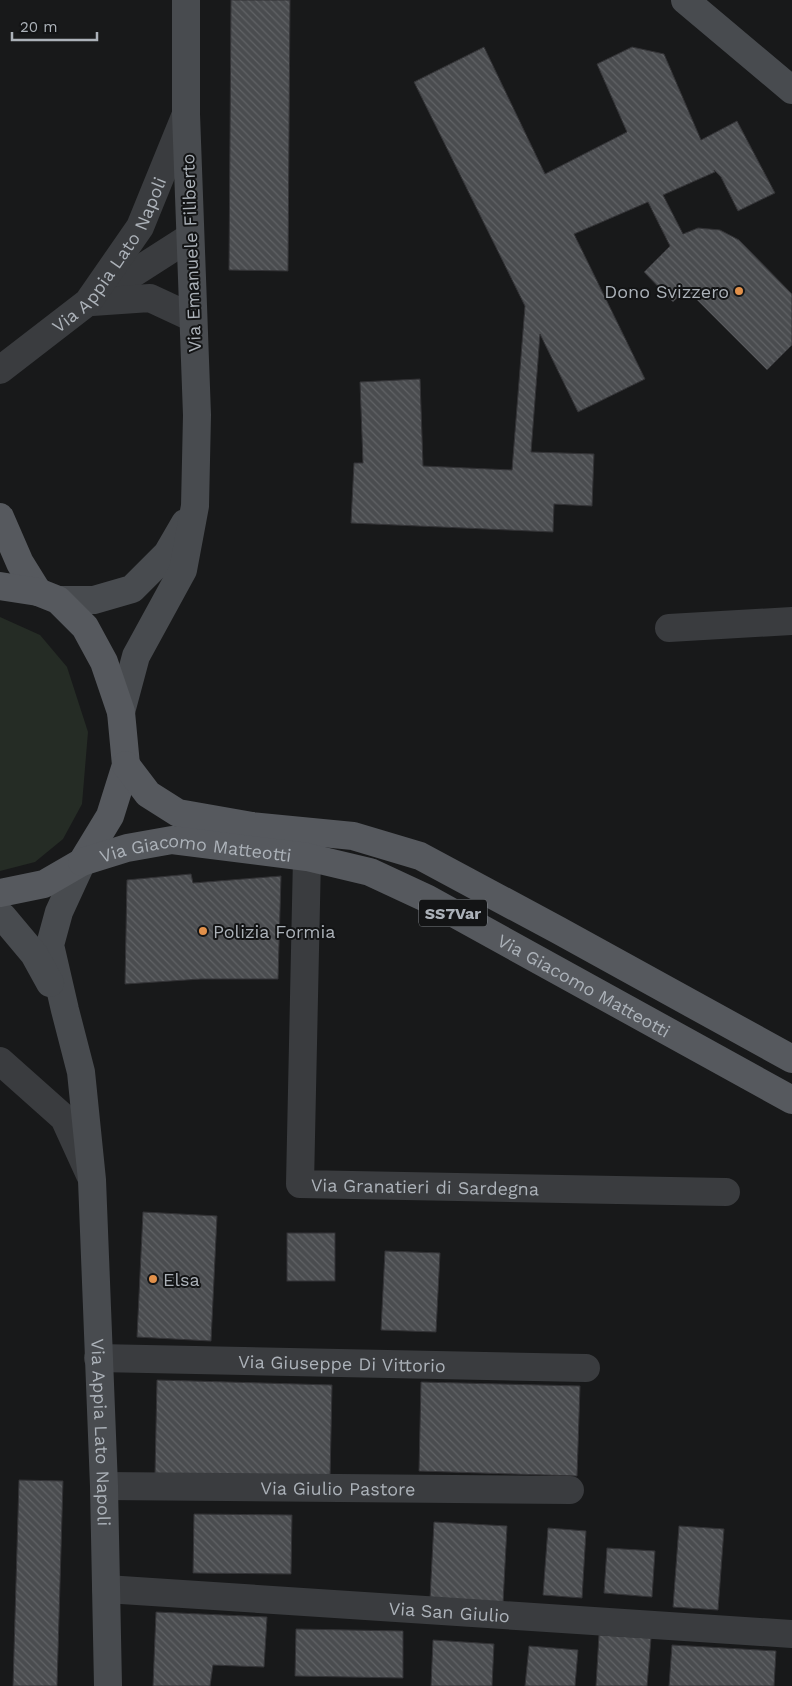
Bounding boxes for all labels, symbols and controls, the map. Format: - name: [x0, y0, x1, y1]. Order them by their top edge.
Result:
- scale bar: [12, 10, 98, 42]
- text: 20 m: [20, 18, 58, 36]
- street label: Via Emanuele Filiberto: [177, 153, 205, 353]
- street label: Via Appia Lato Napoli: [48, 174, 170, 337]
- place label: Dono Svizzero: [604, 281, 729, 302]
- marker: Dono Svizzero: [733, 285, 745, 297]
- street label: Via Giacomo Matteotti: [97, 829, 293, 866]
- road number: SS7Var: [419, 900, 487, 926]
- place label: Polizia Formia: [213, 921, 336, 942]
- marker: Polizia Formia: [197, 925, 209, 937]
- street label: Via Giacomo Matteotti: [494, 929, 674, 1041]
- street label: Via Granatieri di Sardegna: [311, 1174, 539, 1199]
- place label: Elsa: [163, 1269, 200, 1290]
- marker: Elsa: [147, 1273, 159, 1285]
- street label: Via Appia Lato Napoli: [88, 1338, 115, 1526]
- street label: Via Giuseppe Di Vittorio: [238, 1350, 446, 1376]
- street label: Via Giulio Pastore: [260, 1477, 416, 1499]
- street label: Via San Giulio: [388, 1597, 510, 1626]

